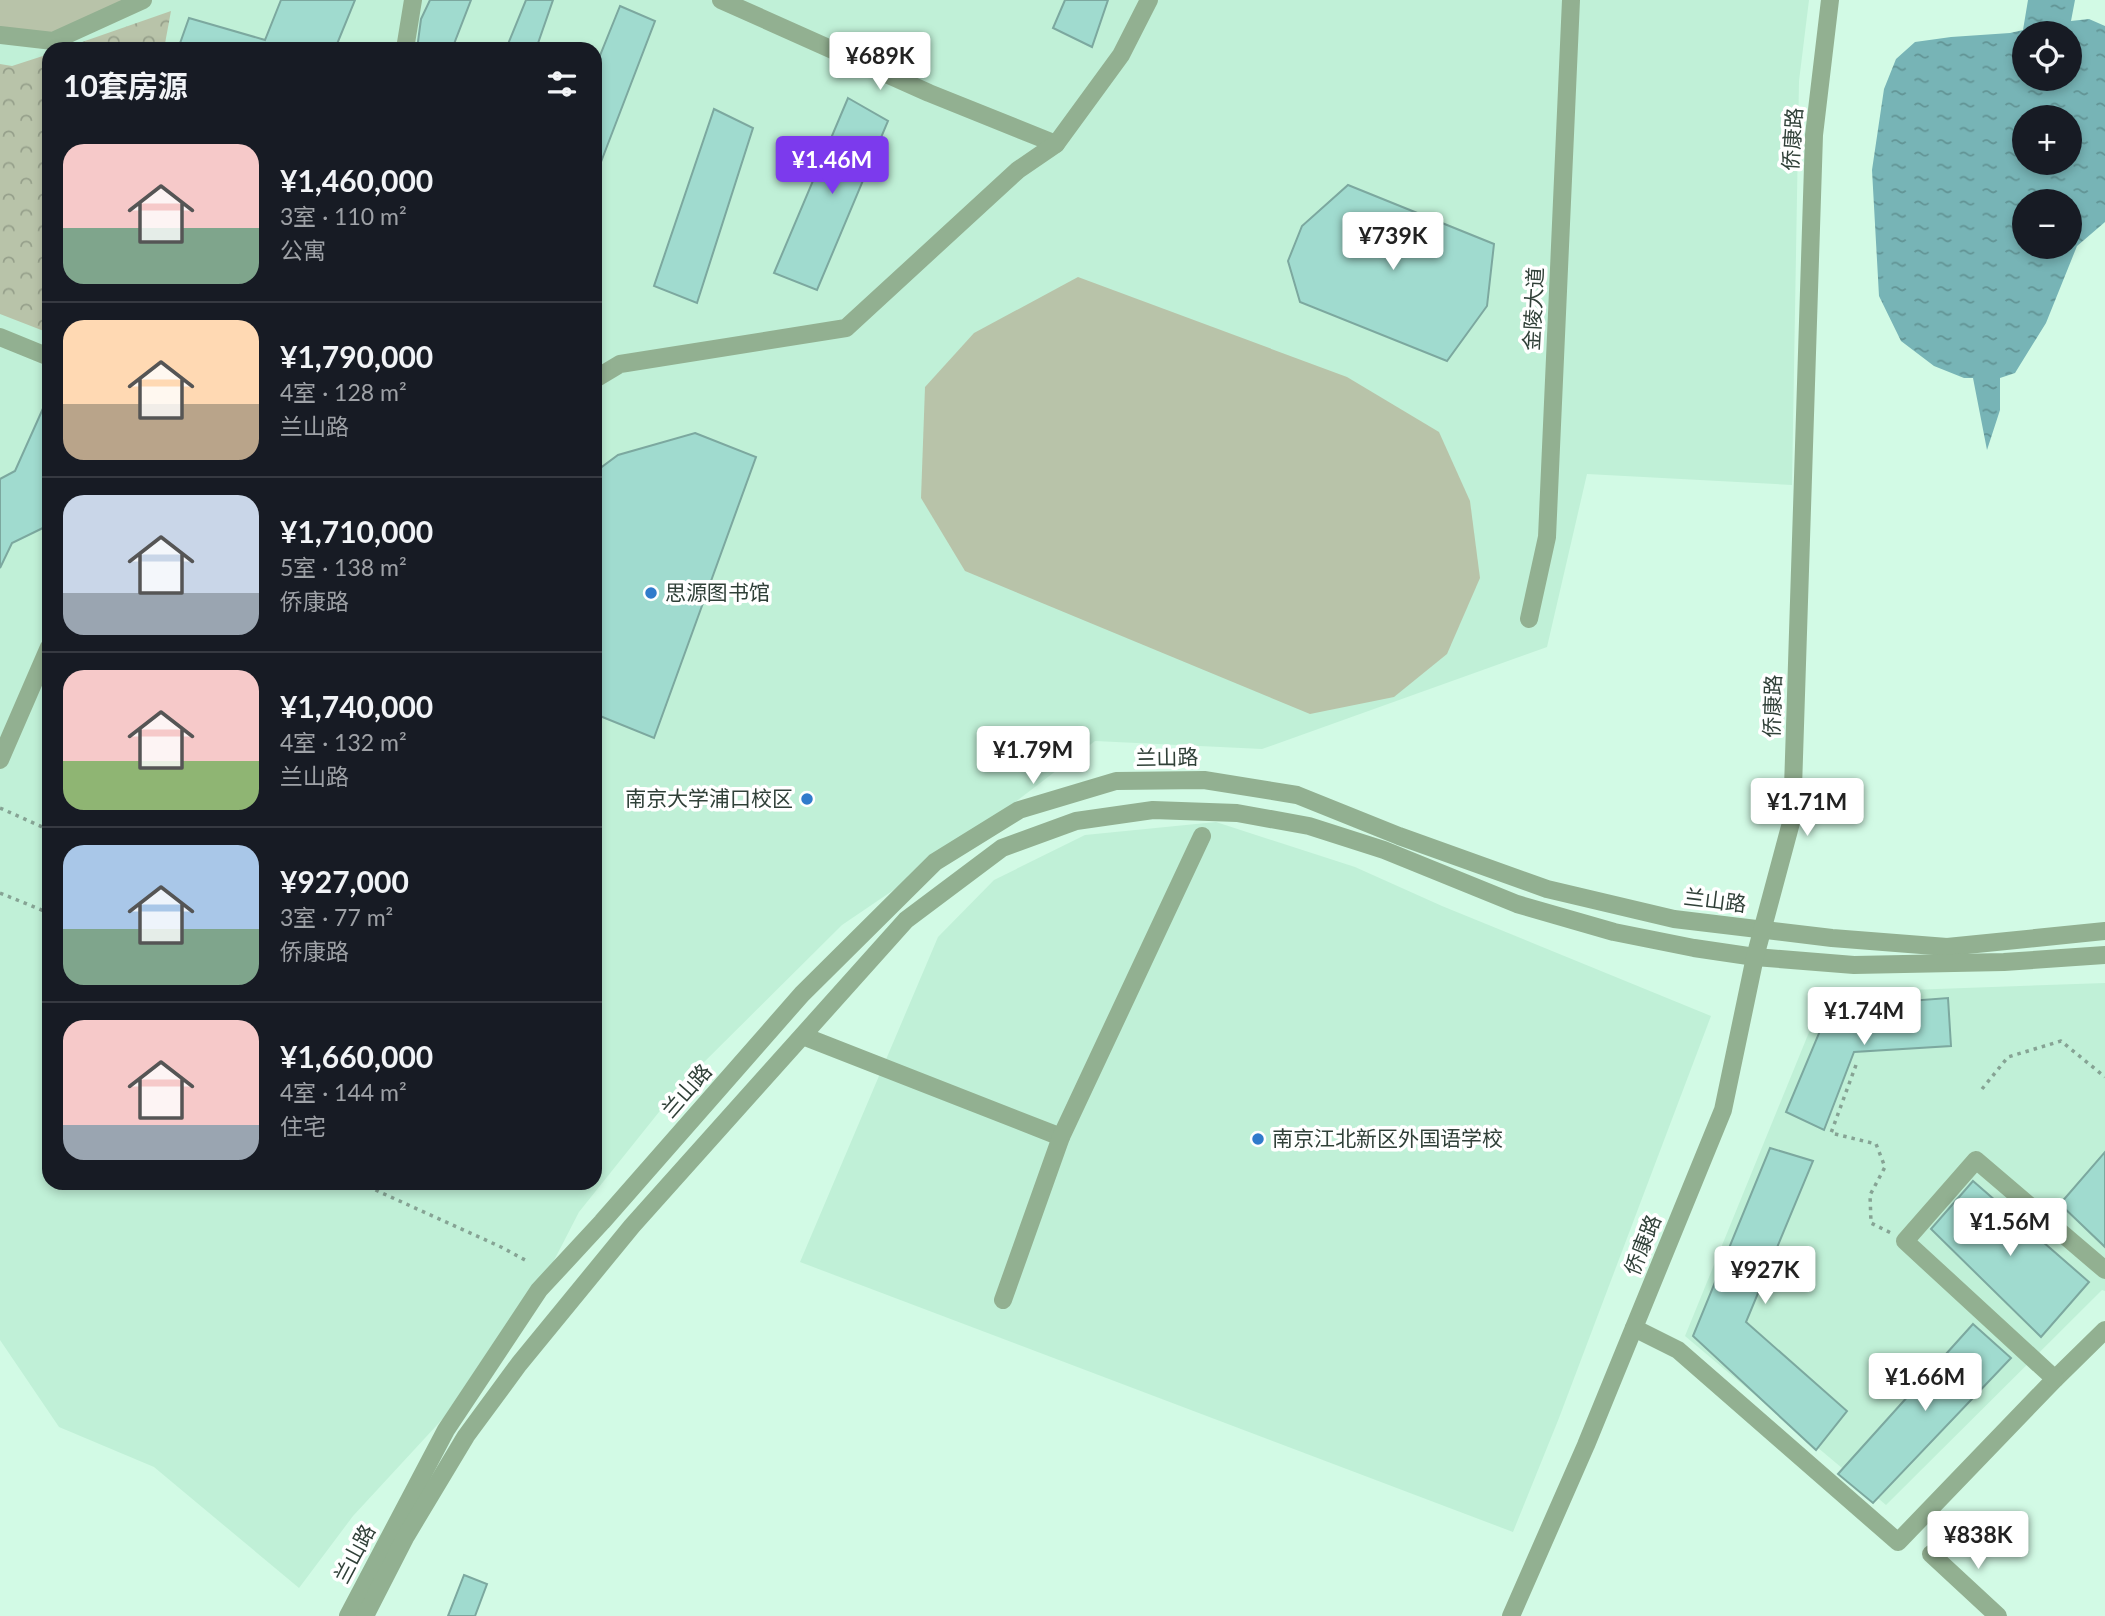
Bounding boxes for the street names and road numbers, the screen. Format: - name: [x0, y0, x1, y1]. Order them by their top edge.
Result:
- street label: 侨康路: [1777, 107, 1806, 171]
- street label: 金陵大道: [1518, 266, 1547, 352]
- street label: 侨康路: [1758, 674, 1785, 738]
- street label: 兰山路: [1135, 743, 1199, 770]
- street label: 兰山路: [1682, 883, 1748, 916]
- street label: 兰山路: [656, 1058, 716, 1122]
- street label: 侨康路: [1618, 1211, 1665, 1278]
- street label: 兰山路: [328, 1520, 380, 1587]

